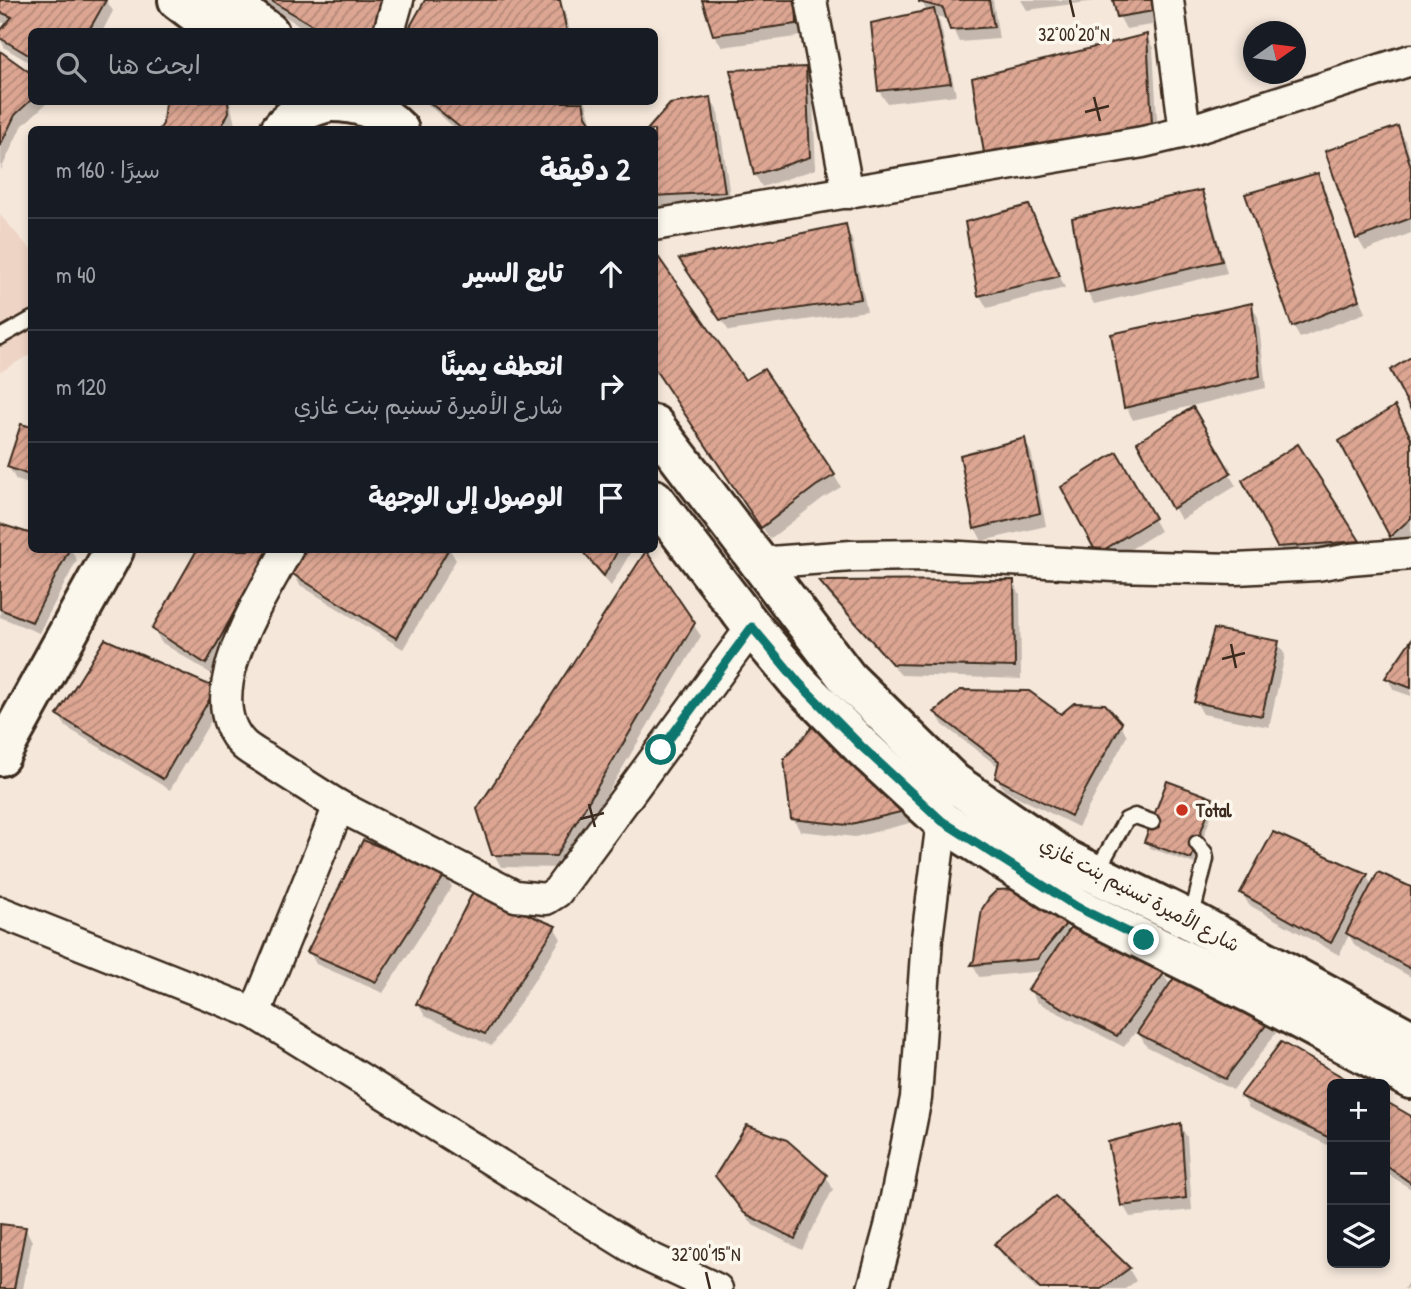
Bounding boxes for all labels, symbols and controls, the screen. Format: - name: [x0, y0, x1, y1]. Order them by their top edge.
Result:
- north arrow: [1243, 21, 1306, 84]
- text: 32°00'20"N: [1038, 22, 1110, 47]
- search box: [28, 28, 658, 105]
- text: ابحث هنا: [108, 47, 201, 82]
- icon: search: [52, 48, 90, 86]
- text: 2 دقيقة: [540, 149, 630, 189]
- text: سيرًا · 160 m: [56, 154, 160, 185]
- text: تابع السير: [464, 255, 563, 290]
- icon: ahead: [592, 255, 630, 293]
- text: 40 m: [56, 259, 96, 290]
- text: انعطف يمينًا: [441, 348, 563, 383]
- icon: right: [592, 367, 630, 405]
- text: 120 m: [56, 371, 106, 402]
- text: شارع الأميرة تسنيم بنت غازي: [294, 390, 563, 421]
- text: الوصول إلى الوجهة: [368, 479, 563, 514]
- icon: arrive: [592, 479, 630, 517]
- route start: [645, 734, 676, 765]
- place label: Total: [1195, 797, 1233, 823]
- marker: Total: [1174, 802, 1190, 818]
- street label: شارع الأميرة تسنيم بنت غازي: [1035, 830, 1244, 959]
- route end: [1128, 924, 1159, 955]
- map controls: [1327, 1079, 1390, 1268]
- button: +: [1327, 1079, 1390, 1142]
- button: −: [1327, 1142, 1390, 1205]
- button: layers: [1327, 1205, 1390, 1268]
- text: 32°00'15"N: [672, 1242, 740, 1267]

